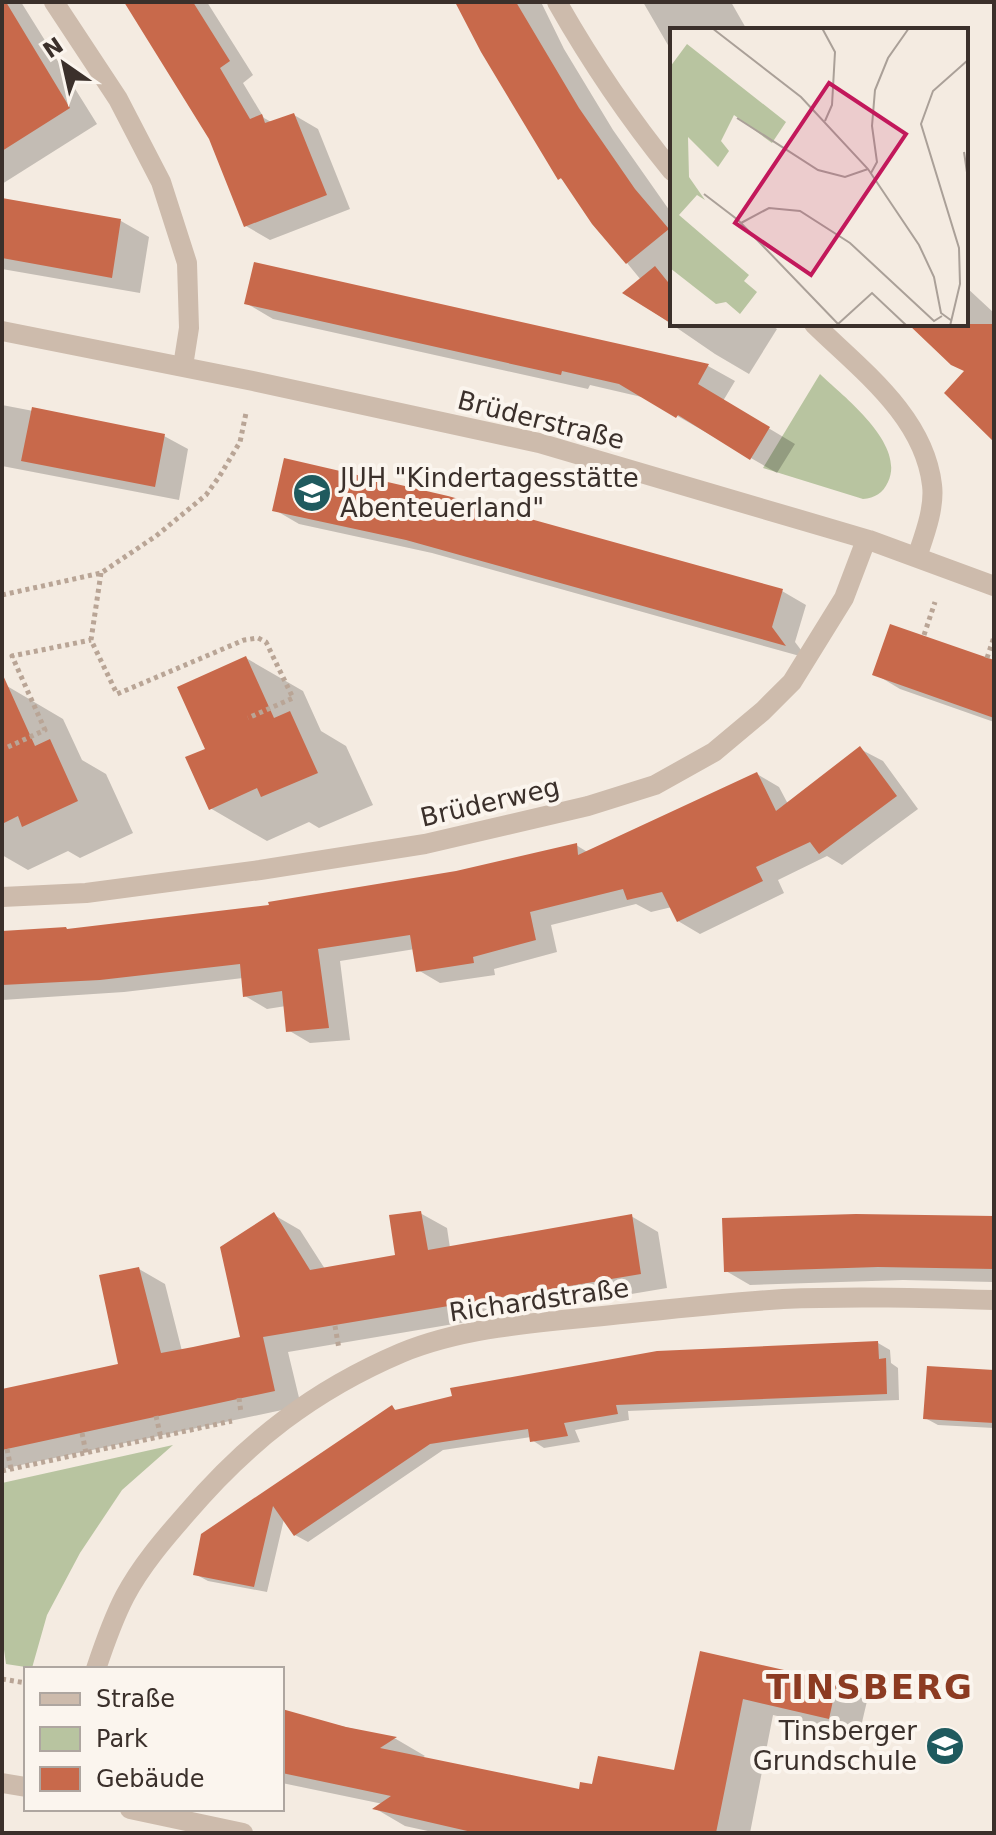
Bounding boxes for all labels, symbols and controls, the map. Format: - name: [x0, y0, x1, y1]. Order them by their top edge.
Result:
- north arrow: [24, 24, 104, 104]
- inset map: [670, 28, 968, 326]
- text: N: [38, 32, 68, 63]
- street label: Brüderstraße: [454, 385, 628, 455]
- place label: JUH "Kindertagesstätte Abenteuerland": [338, 463, 639, 523]
- school or university icon: JUH "Kindertagesstätte Abenteuerland": [291, 472, 333, 514]
- street label: Brüderweg: [417, 771, 563, 833]
- street label: Richardstraße: [447, 1273, 631, 1327]
- legend: [24, 1667, 284, 1811]
- district label: TINSBERG: [766, 1667, 974, 1707]
- text: Straße: [96, 1685, 175, 1713]
- place label: Tinsberger Grundschule: [753, 1716, 917, 1776]
- text: Park: [96, 1725, 148, 1753]
- school or university icon: Tinsberger Grundschule: [924, 1725, 966, 1767]
- text: Gebäude: [96, 1765, 205, 1793]

